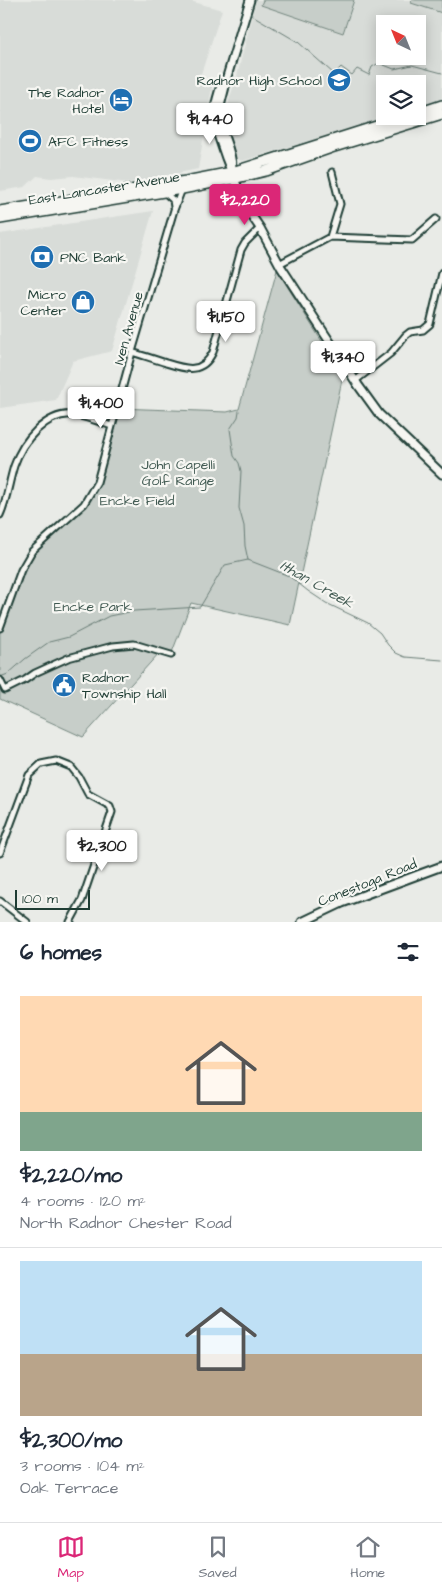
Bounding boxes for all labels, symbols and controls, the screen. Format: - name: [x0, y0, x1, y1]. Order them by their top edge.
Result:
- north arrow: [376, 15, 426, 65]
- map controls: [376, 15, 426, 125]
- school or university icon: Radnor High School: [326, 67, 352, 93]
- place label: Radnor High School: [196, 71, 322, 91]
- button: layers: [376, 75, 426, 125]
- place label: The Radnor Hotel: [28, 83, 104, 119]
- hotel icon: The Radnor Hotel: [108, 87, 134, 113]
- pin: $1,440: [169, 102, 251, 145]
- text: $1,440: [187, 108, 233, 130]
- sports icon: AFC Fitness: [17, 128, 43, 154]
- place label: AFC Fitness: [48, 132, 128, 152]
- street label: East Lancaster Avenue: [27, 167, 181, 211]
- pin: $2,220: [204, 184, 286, 226]
- text: $2,220: [220, 189, 270, 211]
- bank icon: PNC Bank: [29, 244, 55, 270]
- place label: PNC Bank: [60, 248, 126, 268]
- place label: Micro Center: [21, 285, 66, 321]
- shop icon: Micro Center: [70, 289, 96, 315]
- street label: Iven Avenue: [109, 289, 149, 367]
- pin: $1,150: [185, 300, 267, 343]
- text: $1,150: [207, 306, 245, 328]
- pin: $1,340: [302, 340, 384, 383]
- text: $1,340: [322, 346, 364, 368]
- pin: $1,400: [60, 386, 142, 429]
- text: $1,400: [79, 392, 123, 414]
- park label: John Capelli Golf Range: [141, 455, 215, 491]
- park label: Encke Field: [100, 491, 174, 511]
- water label: Ithan Creek: [276, 555, 358, 614]
- park label: Encke Park: [54, 597, 133, 617]
- place label: Radnor Township Hall: [82, 668, 166, 704]
- public building icon: Radnor Township Hall: [51, 672, 77, 698]
- pin: $2,300: [61, 830, 143, 872]
- text: $2,300: [77, 835, 127, 857]
- street label: Conestoga Road: [315, 854, 420, 912]
- scale bar: [15, 887, 90, 910]
- text: 100 m: [22, 889, 58, 909]
- text: 6 homes: [20, 938, 102, 967]
- icon: filters: [394, 938, 422, 966]
- icon: home: [176, 1028, 266, 1118]
- text: $2,220/mo: [20, 1161, 122, 1190]
- text: 4 rooms · 120 m²: [20, 1190, 146, 1212]
- text: North Radnor Chester Road: [20, 1212, 232, 1234]
- icon: home: [176, 1294, 266, 1384]
- text: $2,300/mo: [20, 1426, 122, 1455]
- text: 3 rooms · 104 m²: [20, 1455, 145, 1477]
- text: Oak Terrace: [20, 1477, 118, 1499]
- tab: Map: [57, 1533, 85, 1583]
- tab: Saved: [199, 1533, 237, 1583]
- tab: Home: [350, 1533, 385, 1583]

